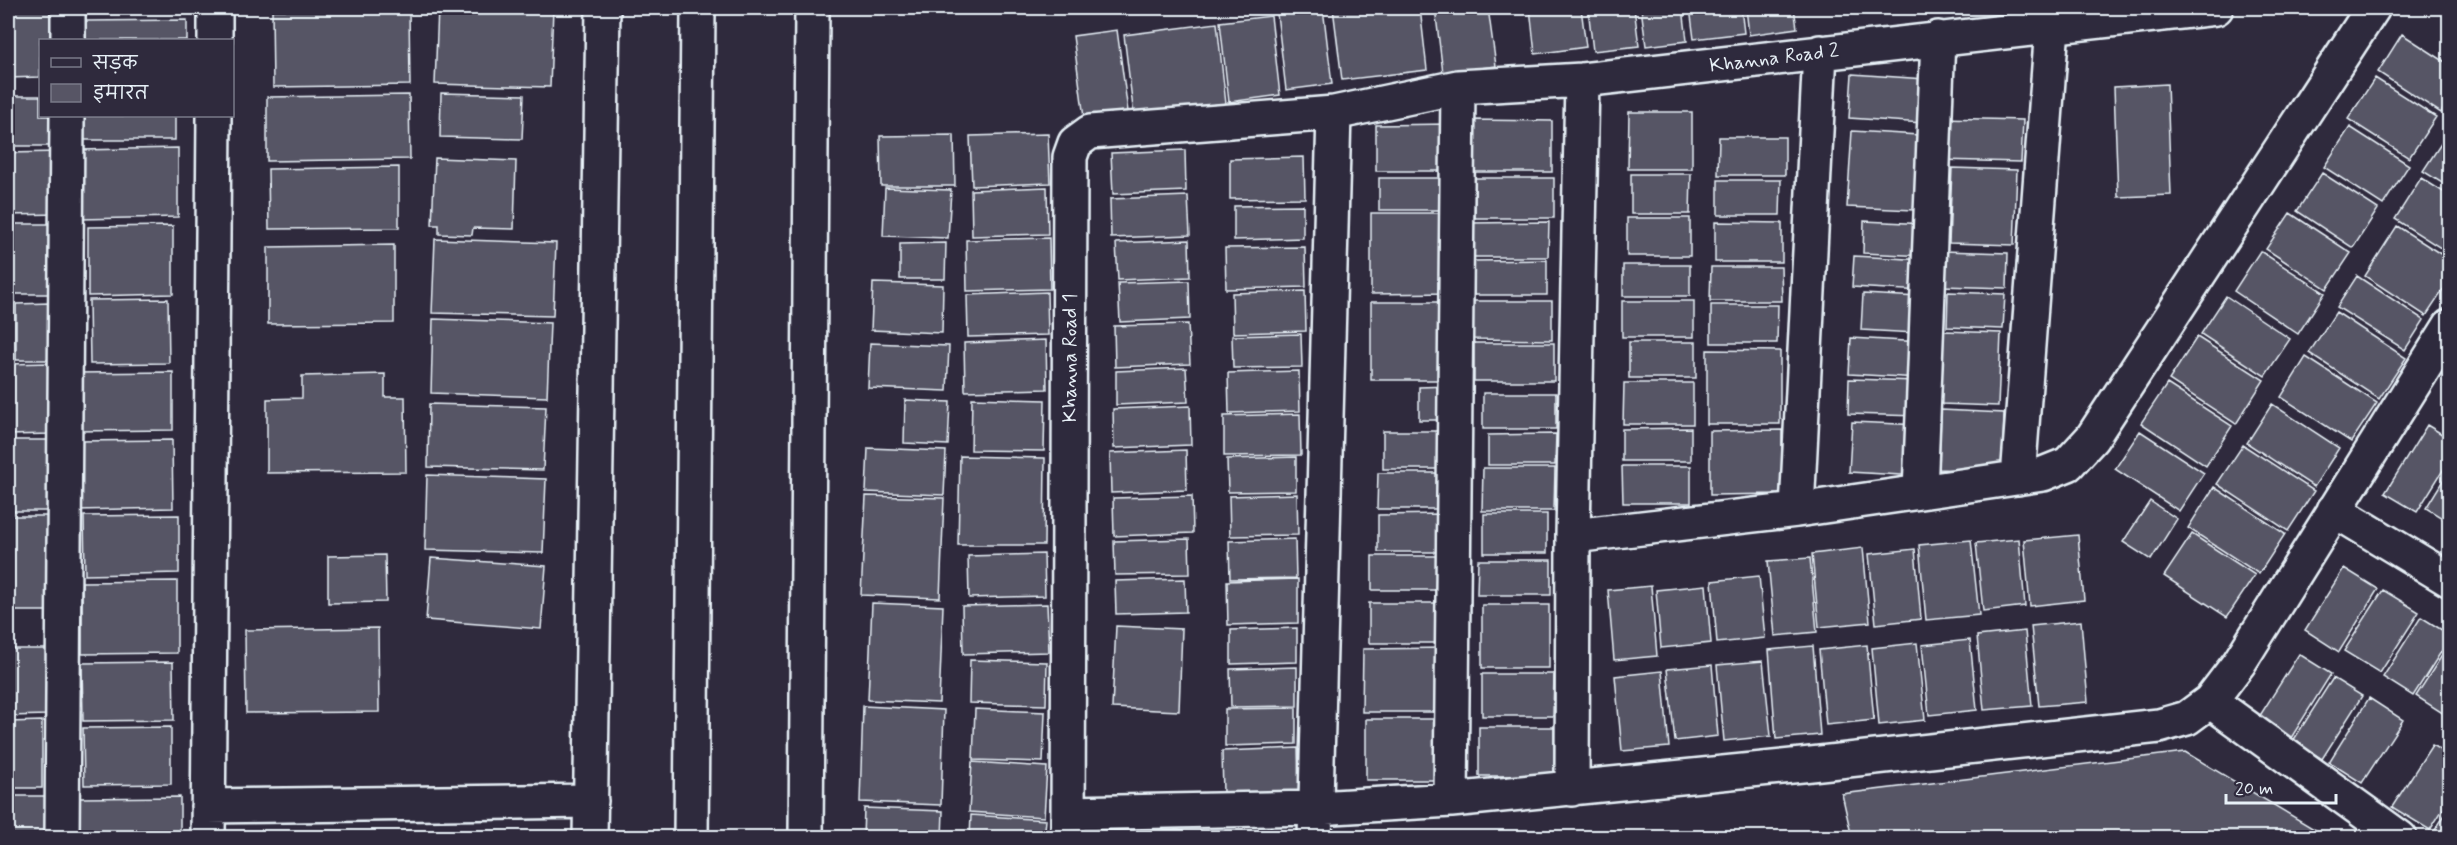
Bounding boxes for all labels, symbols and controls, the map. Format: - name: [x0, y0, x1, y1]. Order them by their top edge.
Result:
- street label: Khanna Road 2: [1708, 37, 1841, 80]
- legend: [39, 39, 234, 117]
- text: सड़क: [92, 52, 138, 76]
- text: इमारत: [93, 82, 149, 106]
- street label: Khanna Road 1: [1057, 293, 1084, 423]
- scale bar: [2226, 767, 2336, 805]
- text: 20 m: [2235, 777, 2273, 801]

